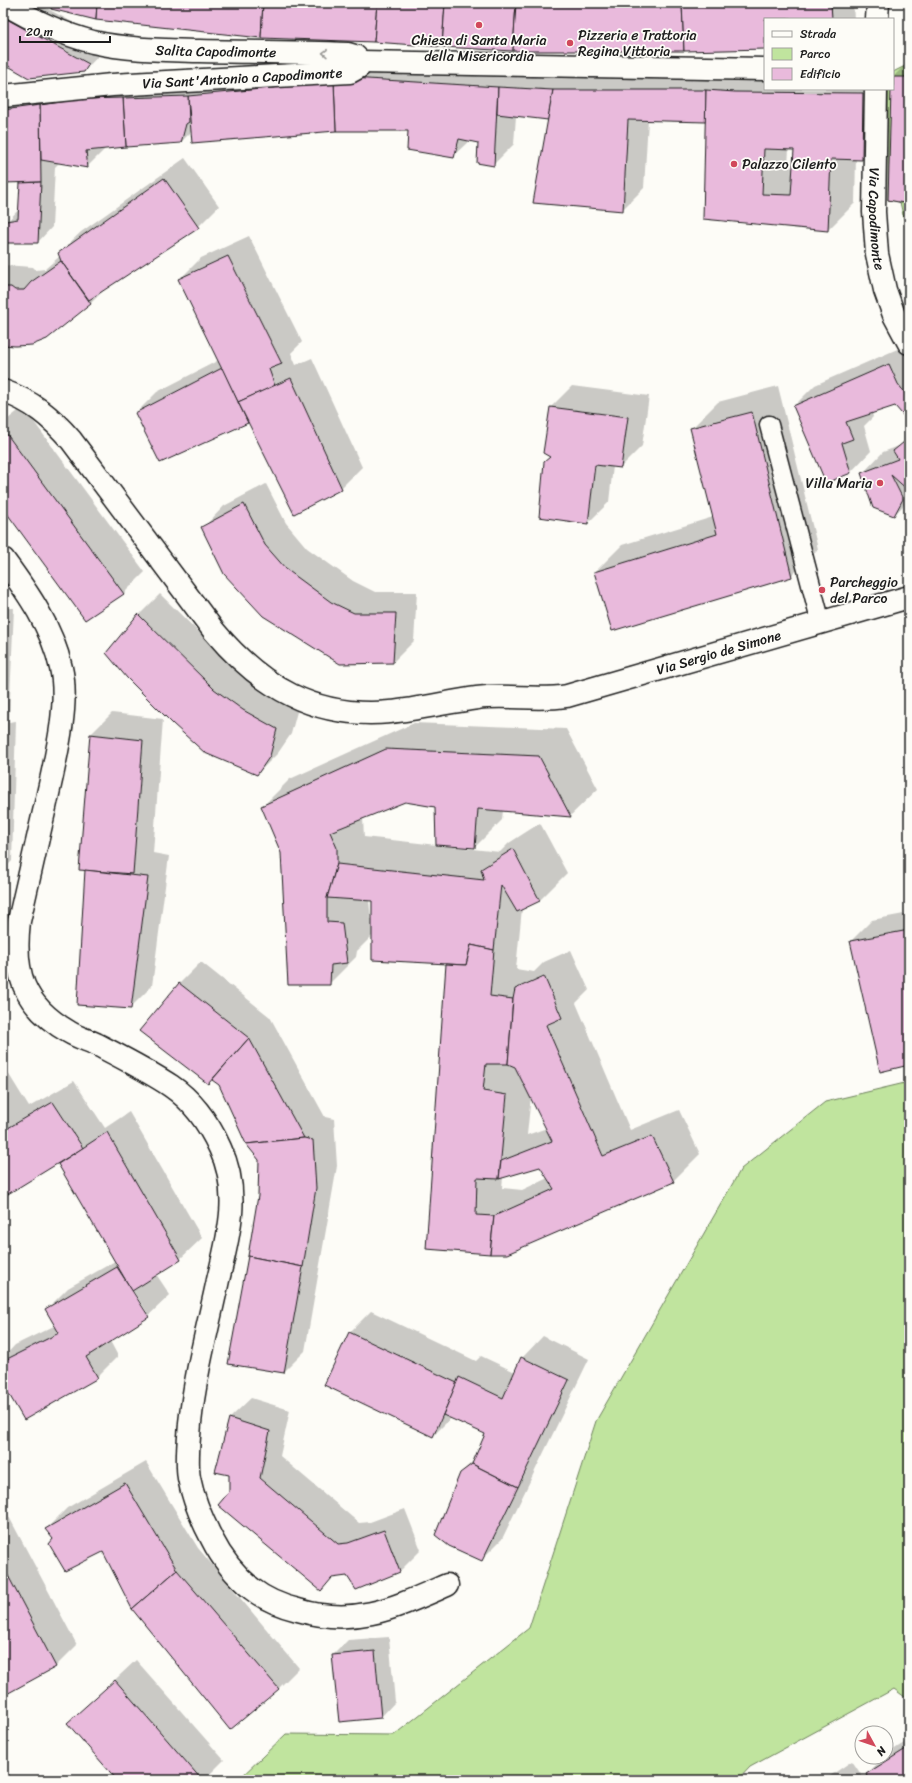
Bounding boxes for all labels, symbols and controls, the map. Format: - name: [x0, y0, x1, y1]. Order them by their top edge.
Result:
- scale bar: [20, 18, 110, 44]
- legend: [764, 18, 894, 90]
- marker: Chiesa di Santa Maria della Misericordia: [474, 20, 484, 30]
- text: 20 m: [26, 21, 53, 43]
- place label: Pizzeria e Trattoria Regina Vittoria: [578, 23, 697, 64]
- text: Strada: [800, 23, 837, 45]
- place label: Chiesa di Santa Maria della Misericordia: [412, 28, 546, 69]
- street label: Salita Capodimonte: [155, 37, 277, 65]
- marker: Pizzeria e Trattoria Regina Vittoria: [565, 38, 575, 48]
- text: Parco: [800, 43, 830, 65]
- one-way arrow: [322, 49, 328, 58]
- street label: Via Sant'Antonio a Capodimonte: [142, 60, 343, 96]
- text: Edificio: [800, 63, 840, 85]
- place label: Palazzo Cilento: [742, 152, 836, 177]
- marker: Palazzo Cilento: [729, 159, 739, 169]
- street label: Via Capodimonte: [861, 167, 893, 273]
- place label: Villa Maria: [806, 471, 873, 496]
- marker: Villa Maria: [875, 478, 885, 488]
- place label: Parcheggio del Parco: [830, 570, 898, 611]
- marker: Parcheggio del Parco: [817, 585, 827, 595]
- street label: Via Sergio de Simone: [653, 622, 784, 682]
- north arrow: [854, 1725, 894, 1765]
- text: N: [871, 1741, 892, 1760]

